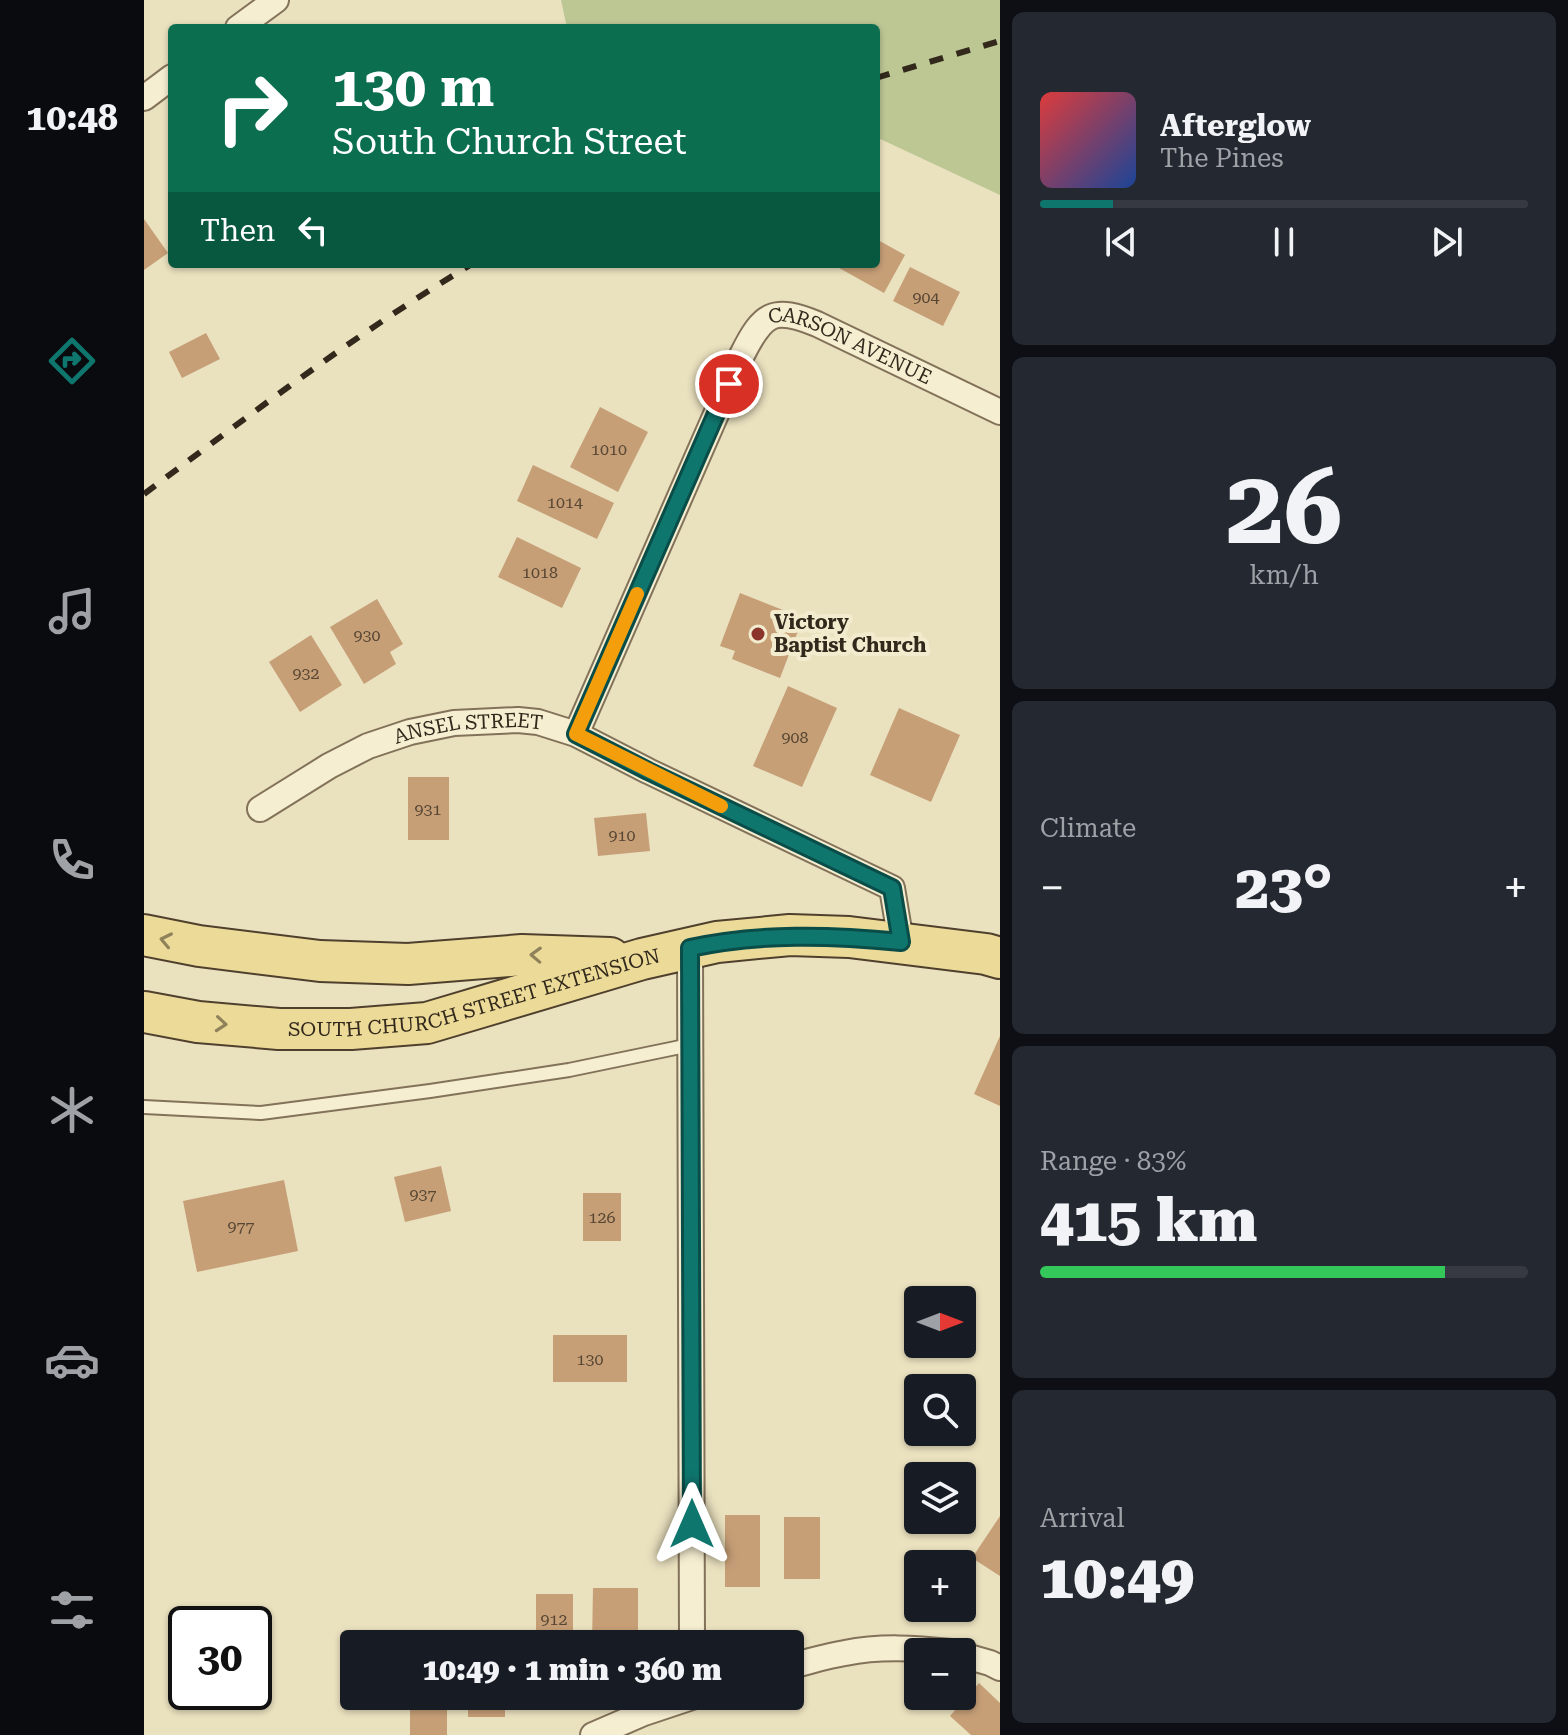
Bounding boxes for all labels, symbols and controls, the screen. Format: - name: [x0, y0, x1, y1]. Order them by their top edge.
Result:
- text: 130 m: [332, 54, 494, 120]
- icon: right: [200, 56, 304, 160]
- text: 10:48: [26, 97, 118, 139]
- text: Afterglow: [1160, 108, 1311, 143]
- text: South Church Street: [332, 121, 687, 163]
- text: The Pines: [1160, 143, 1284, 173]
- icon: left: [291, 208, 335, 252]
- text: Then: [200, 213, 275, 248]
- icon: previous: [1099, 220, 1143, 264]
- icon: pause: [1262, 220, 1306, 264]
- icon: next: [1425, 220, 1469, 264]
- house number: 904: [913, 288, 939, 307]
- street label: CARSON AVENUE: [766, 302, 936, 389]
- icon: directions: [44, 333, 100, 389]
- pin: [695, 350, 763, 418]
- icon: arrive: [707, 362, 751, 406]
- house number: 1010: [591, 440, 627, 459]
- text: 26: [1226, 447, 1342, 568]
- house number: 1014: [547, 493, 583, 512]
- text: km/h: [1249, 560, 1319, 590]
- house number: 1018: [522, 563, 558, 582]
- icon: music: [44, 583, 100, 639]
- place label: Victory Baptist Church: [774, 610, 927, 657]
- marker: Victory Baptist Church: [749, 625, 767, 643]
- house number: 930: [354, 626, 380, 645]
- house number: 932: [293, 664, 319, 683]
- street label: ANSEL STREET: [390, 708, 544, 749]
- house number: 908: [782, 728, 808, 747]
- house number: 931: [415, 800, 441, 819]
- text: Climate: [1040, 813, 1136, 843]
- house number: 910: [609, 826, 635, 845]
- icon: phone: [44, 832, 100, 888]
- text: 23°: [1235, 852, 1333, 923]
- text: −: [1040, 862, 1065, 914]
- text: +: [1503, 862, 1528, 914]
- one-way arrow: [159, 932, 173, 949]
- street label: SOUTH CHURCH STREET EXTENSION: [288, 943, 662, 1041]
- one-way arrow: [529, 947, 542, 964]
- one-way arrow: [215, 1015, 228, 1032]
- icon: climate: [44, 1082, 100, 1138]
- text: Range · 83%: [1040, 1146, 1186, 1176]
- house number: 937: [410, 1185, 436, 1204]
- text: 415 km: [1040, 1185, 1257, 1256]
- house number: 126: [589, 1208, 615, 1227]
- house number: 977: [228, 1217, 254, 1236]
- north arrow: [904, 1286, 976, 1358]
- map controls: [904, 1286, 976, 1710]
- icon: car: [44, 1332, 100, 1388]
- house number: 130: [577, 1350, 603, 1369]
- button: search: [904, 1374, 976, 1446]
- button: layers: [904, 1462, 976, 1534]
- position arrow: [650, 1482, 734, 1566]
- text: Arrival: [1040, 1503, 1125, 1533]
- text: 10:49: [1040, 1542, 1194, 1613]
- button: +: [904, 1550, 976, 1622]
- icon: filters: [44, 1582, 100, 1638]
- speed limit sign: 30: [168, 1606, 272, 1710]
- house number: 912: [541, 1610, 567, 1629]
- button: −: [904, 1638, 976, 1710]
- text: 10:49 · 1 min · 360 m: [422, 1652, 722, 1687]

